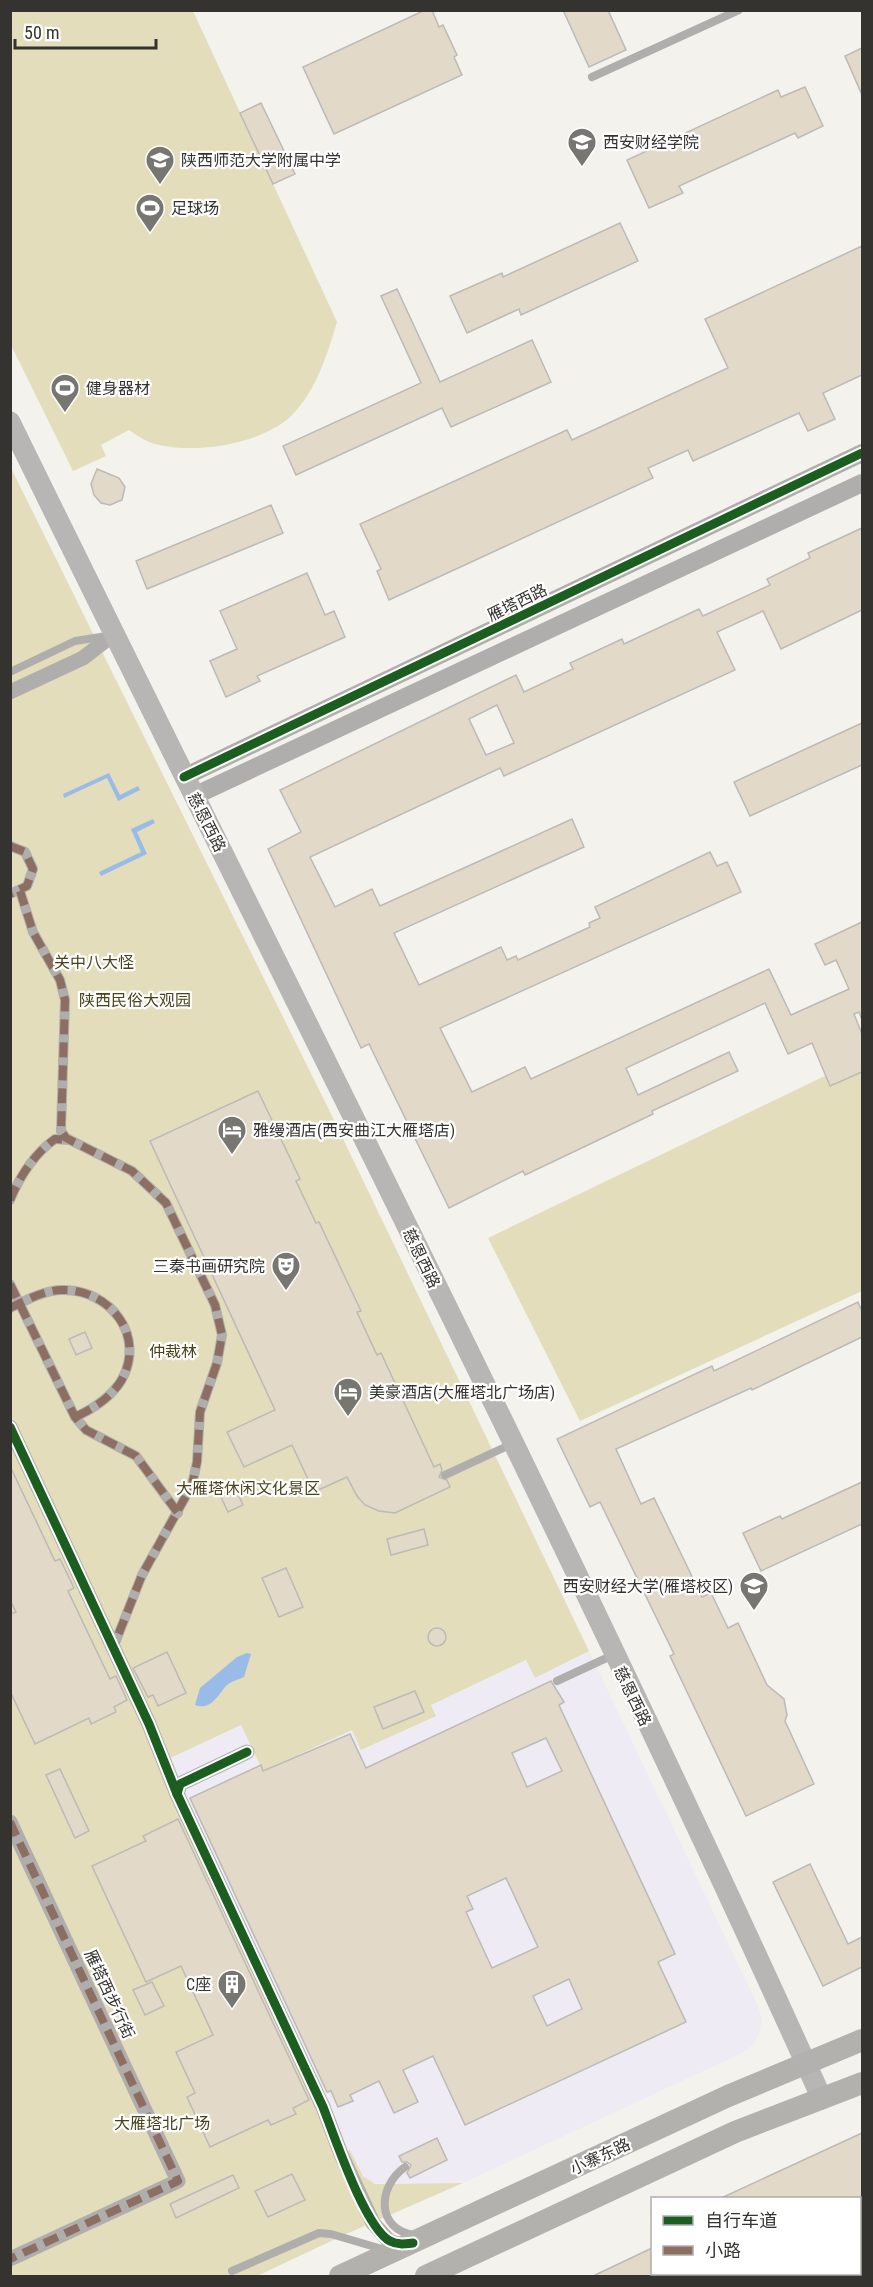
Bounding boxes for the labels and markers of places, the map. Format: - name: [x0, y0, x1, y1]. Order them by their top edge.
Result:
- school or university icon: 西安财经学院: [566, 126, 598, 168]
- place label: 西安财经学院: [603, 133, 699, 152]
- school or university icon: 陕西师范大学附属中学: [144, 144, 176, 186]
- place label: 陕西师范大学附属中学: [181, 151, 341, 170]
- sports icon: 足球场: [134, 192, 166, 234]
- place label: 足球场: [171, 199, 219, 218]
- sports icon: 健身器材: [49, 372, 81, 414]
- place label: 健身器材: [86, 379, 150, 398]
- hotel icon: 雅缦酒店(西安曲江大雁塔店): [216, 1114, 248, 1156]
- place label: 雅缦酒店(西安曲江大雁塔店): [253, 1121, 455, 1140]
- theatre icon: 三秦书画研究院: [270, 1250, 302, 1292]
- place label: 三秦书画研究院: [153, 1257, 265, 1276]
- hotel icon: 美豪酒店(大雁塔北广场店): [332, 1376, 364, 1418]
- place label: 美豪酒店(大雁塔北广场店): [369, 1383, 555, 1402]
- school or university icon: 西安财经大学(雁塔校区): [738, 1570, 770, 1612]
- place label: 西安财经大学(雁塔校区): [563, 1577, 733, 1596]
- building icon: C座: [216, 1968, 248, 2010]
- place label: C座: [186, 1975, 211, 1994]

